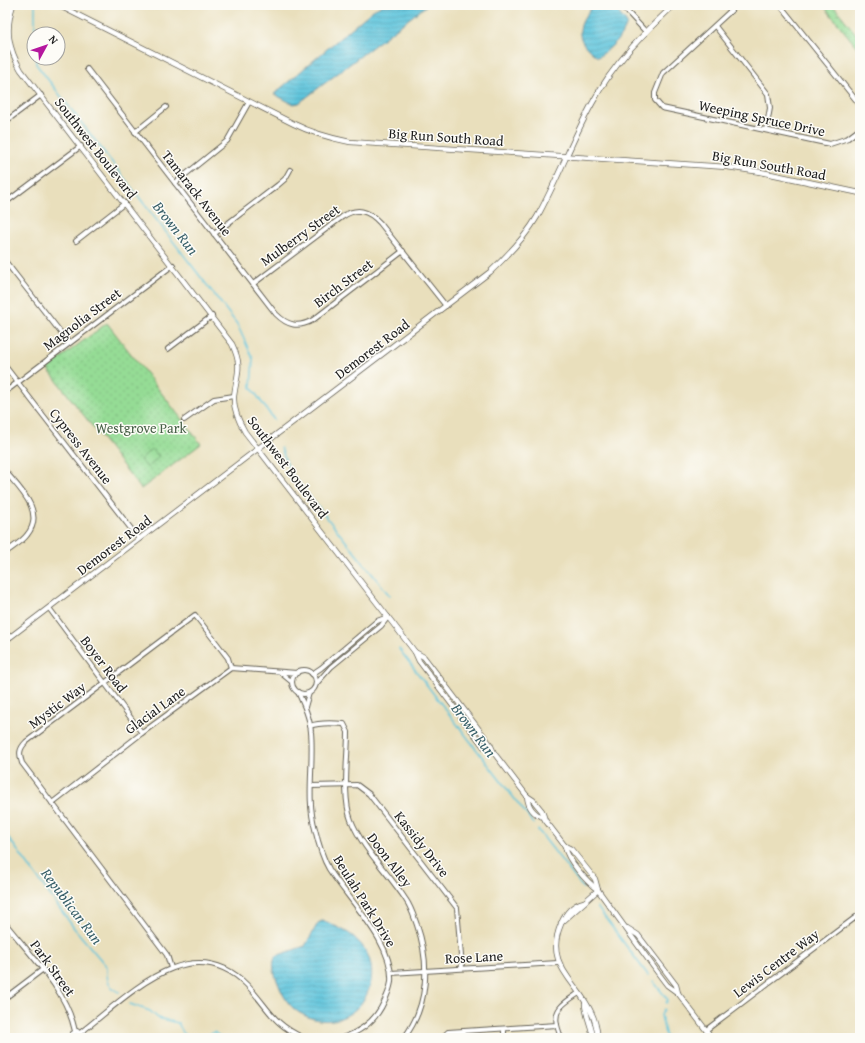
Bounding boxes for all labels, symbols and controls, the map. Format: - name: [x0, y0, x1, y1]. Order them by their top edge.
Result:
- north arrow: [26, 26, 66, 66]
- text: N: [45, 32, 63, 48]
- street label: Southwest Boulevard: [50, 93, 142, 203]
- street label: Weeping Spruce Drive: [697, 95, 828, 141]
- street label: Big Run South Road: [388, 123, 505, 151]
- street label: Big Run South Road: [711, 145, 828, 185]
- street label: Tamarack Avenue: [157, 146, 237, 240]
- water label: Brown Run: [148, 196, 204, 260]
- street label: Mulberry Street: [256, 199, 344, 271]
- street label: Birch Street: [309, 254, 377, 312]
- street label: Magnolia Street: [39, 283, 125, 355]
- street label: Demorest Road: [331, 314, 414, 384]
- street label: Cypress Avenue: [45, 404, 117, 489]
- street label: Southwest Boulevard: [243, 412, 334, 523]
- park label: Westgrove Park: [95, 418, 187, 438]
- street label: Demorest Road: [73, 510, 156, 580]
- street label: Boyer Road: [76, 631, 132, 697]
- street label: Mystic Way: [24, 677, 90, 733]
- street label: Glacial Lane: [121, 681, 190, 739]
- water label: Brown Run: [446, 698, 502, 762]
- street label: Kassidy Drive: [390, 807, 454, 882]
- street label: Doon Alley: [363, 829, 417, 891]
- street label: Beulah Park Drive: [329, 851, 402, 951]
- water label: Republican Run: [36, 863, 108, 949]
- street label: Lewis Centre Way: [729, 924, 823, 1002]
- street label: Park Street: [26, 936, 80, 1000]
- street label: Rose Lane: [444, 945, 504, 969]

